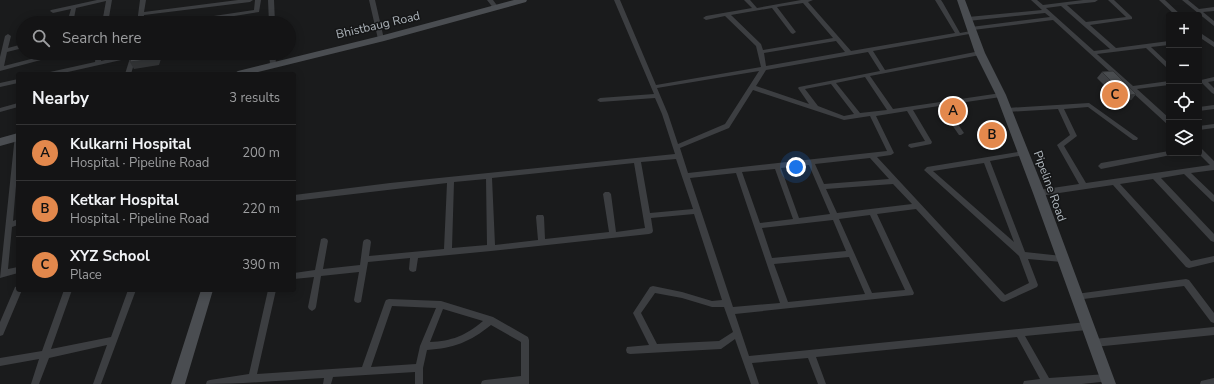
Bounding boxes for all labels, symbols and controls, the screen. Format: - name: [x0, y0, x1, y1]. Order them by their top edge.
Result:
- street label: Bhistbaug Road: [334, 8, 422, 42]
- map controls: [1166, 12, 1202, 156]
- button: +: [1166, 12, 1202, 48]
- search box: [16, 16, 296, 60]
- icon: search: [30, 27, 52, 49]
- text: Search here: [62, 28, 142, 48]
- button: −: [1166, 48, 1202, 84]
- pin: C: [1102, 80, 1128, 110]
- button: locate: [1166, 84, 1202, 120]
- text: Nearby: [32, 87, 89, 110]
- text: 3 results: [229, 89, 280, 107]
- pin: A: [940, 96, 966, 126]
- pin: B: [979, 120, 1005, 150]
- button: layers: [1166, 120, 1202, 156]
- text: Kulkarni Hospital: [70, 134, 191, 154]
- text: A: [40, 144, 50, 162]
- text: 200 m: [242, 144, 280, 162]
- street label: Pipeline Road: [1030, 148, 1070, 224]
- text: Hospital · Pipeline Road: [70, 154, 209, 172]
- your location: [786, 157, 806, 177]
- text: Ketkar Hospital: [70, 190, 179, 210]
- text: B: [41, 200, 49, 218]
- text: 220 m: [242, 200, 280, 218]
- text: Hospital · Pipeline Road: [70, 210, 209, 228]
- text: XYZ School: [70, 246, 150, 266]
- text: C: [41, 256, 49, 274]
- text: 390 m: [242, 256, 280, 274]
- text: Place: [70, 266, 102, 284]

